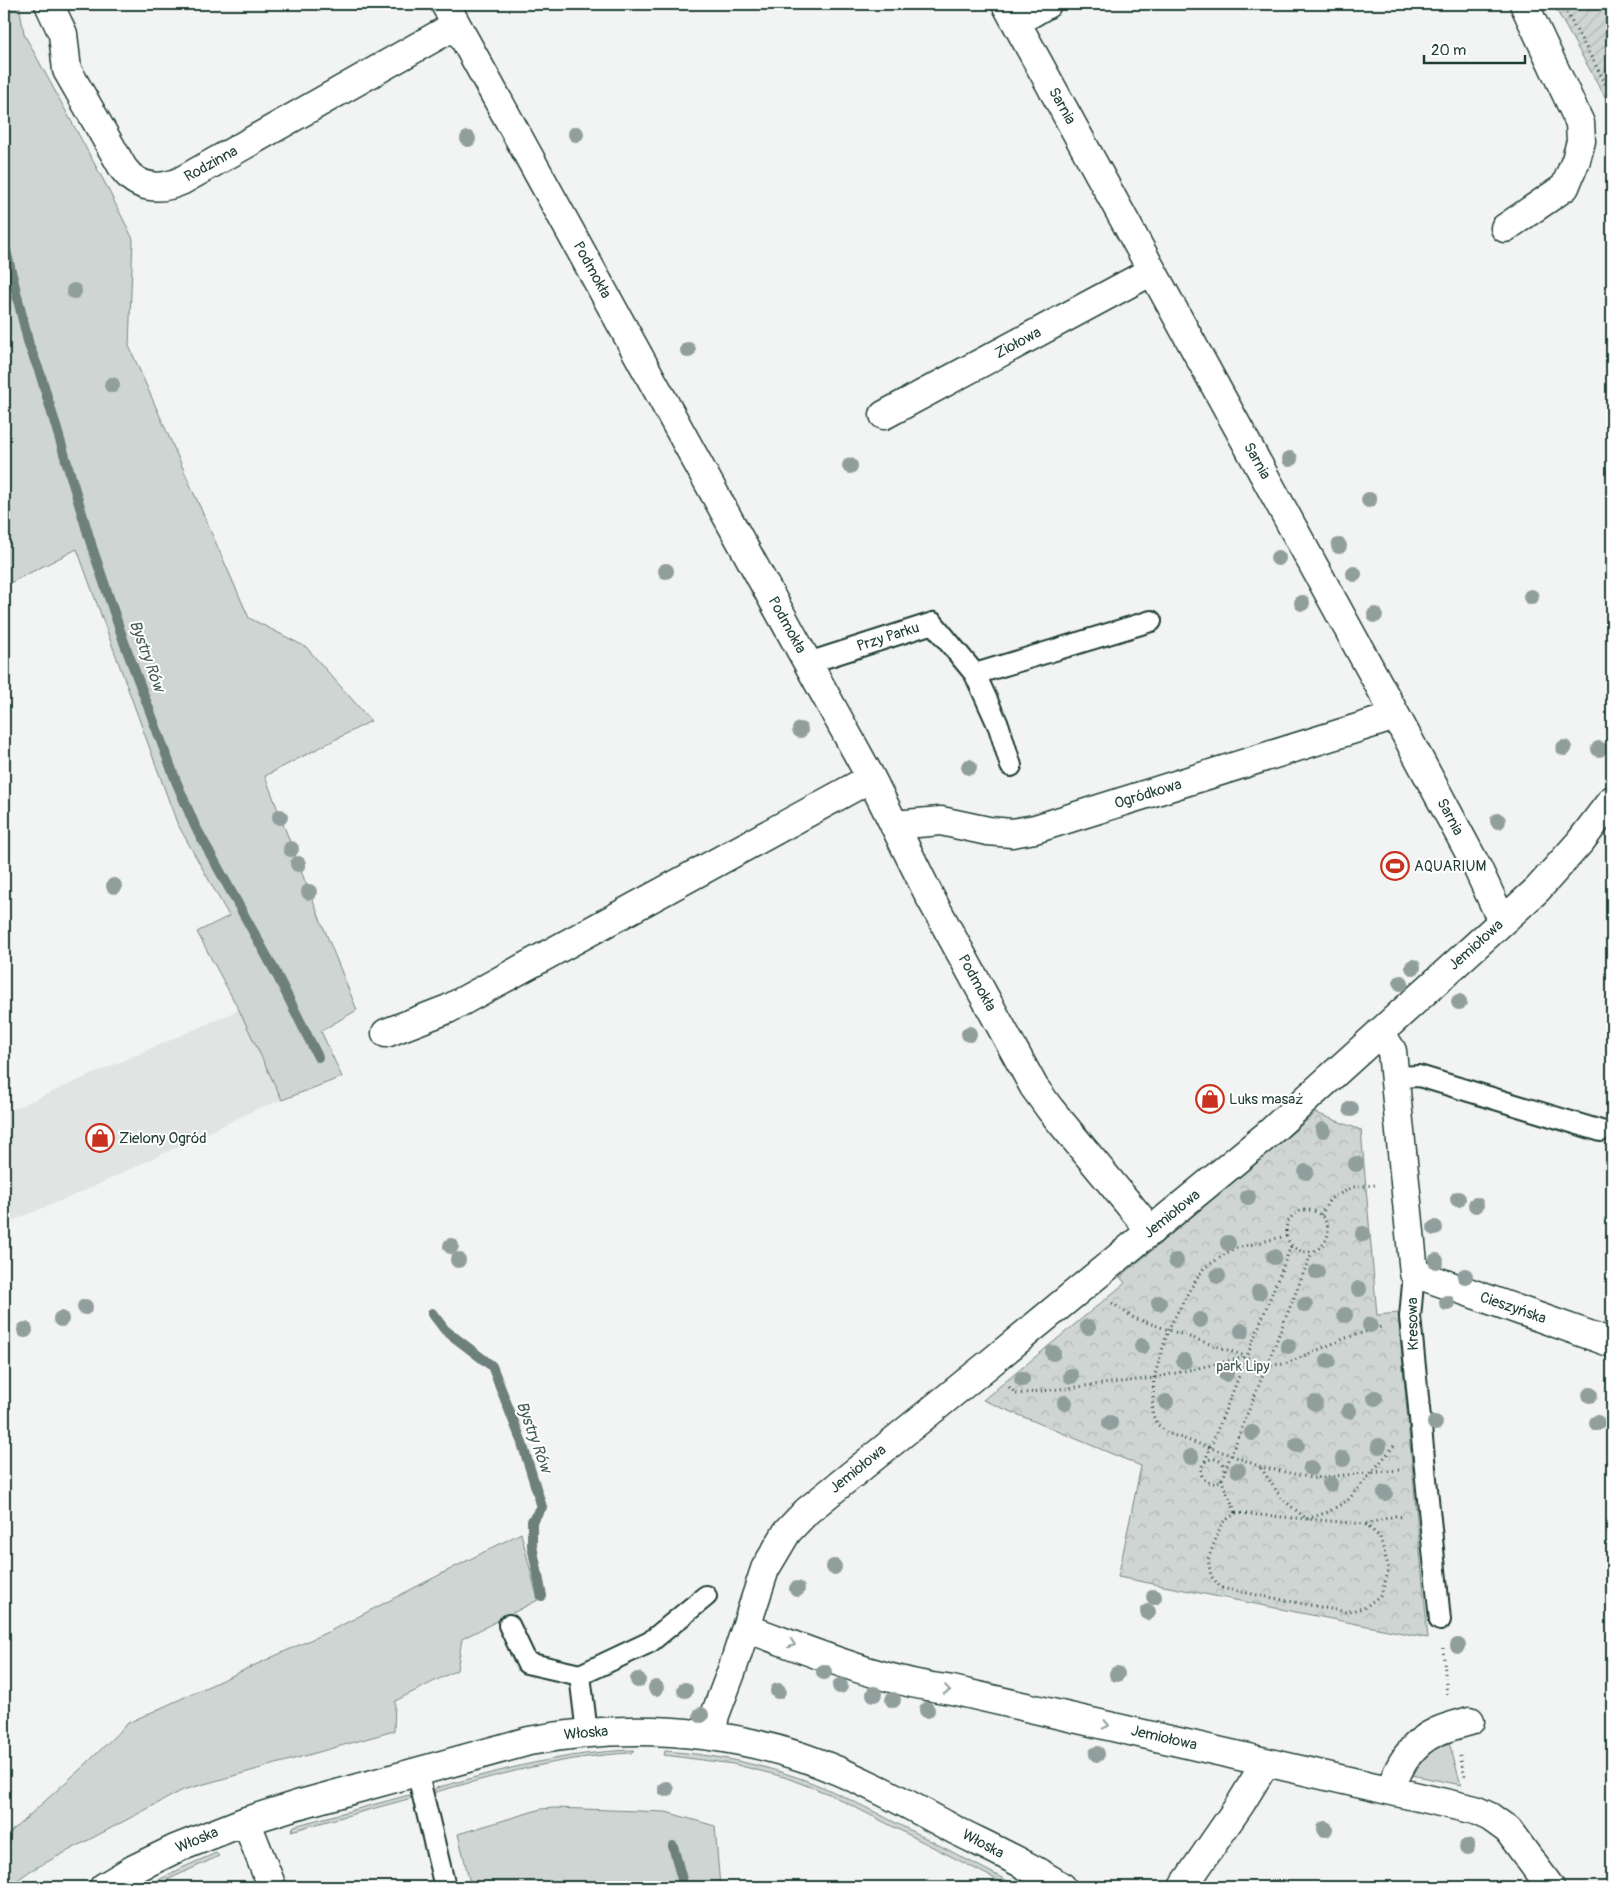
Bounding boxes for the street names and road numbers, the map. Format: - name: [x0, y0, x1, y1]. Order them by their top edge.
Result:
- street label: Sarnia: [1044, 84, 1080, 128]
- street label: Rodzinna: [181, 142, 241, 186]
- street label: Podmokła: [569, 238, 615, 302]
- street label: Ziołowa: [992, 323, 1044, 363]
- street label: Sarnia: [1239, 439, 1275, 483]
- street label: Podmokła: [764, 593, 810, 657]
- street label: Przy Parku: [854, 618, 922, 656]
- street label: Ogródkowa: [1112, 775, 1184, 813]
- street label: Sarnia: [1432, 795, 1468, 839]
- street label: Jemiołowa: [1445, 915, 1507, 975]
- street label: Podmokła: [954, 951, 1000, 1015]
- street label: Jemiołowa: [1140, 1185, 1204, 1243]
- street label: Cieszyńska: [1477, 1288, 1549, 1328]
- street label: Kresowa: [1403, 1297, 1423, 1351]
- street label: Jemiołowa: [826, 1440, 890, 1498]
- street label: Jemiołowa: [1129, 1721, 1199, 1755]
- street label: Włoska: [563, 1722, 609, 1744]
- street label: Włoska: [173, 1823, 221, 1857]
- street label: Włoska: [959, 1825, 1007, 1863]

